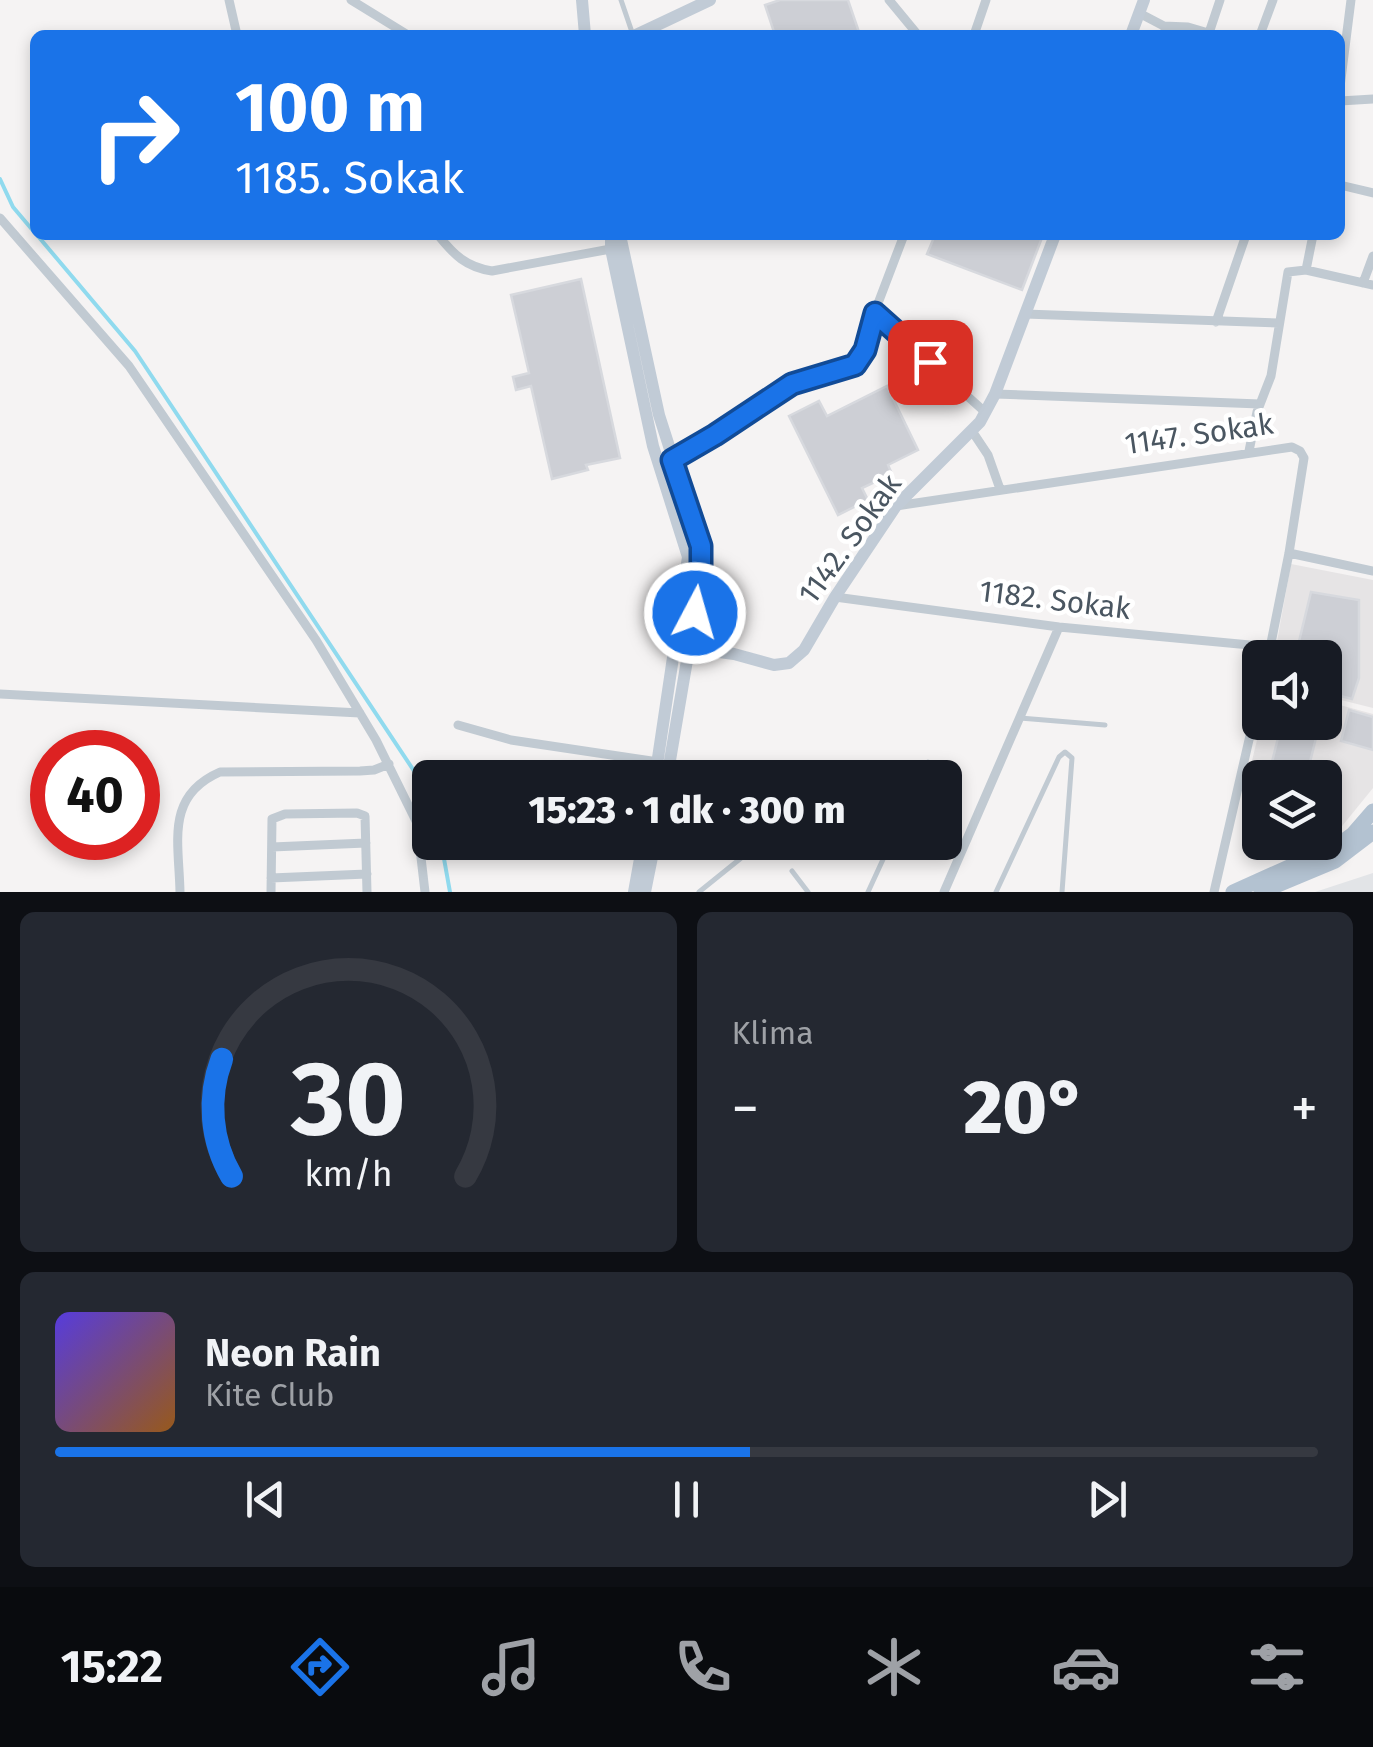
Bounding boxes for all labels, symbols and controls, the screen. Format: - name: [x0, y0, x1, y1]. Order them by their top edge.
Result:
- text: 100 m: [235, 66, 425, 150]
- icon: right: [70, 70, 200, 200]
- text: 1185. Sokak: [235, 151, 464, 205]
- pin: [888, 320, 973, 405]
- icon: arrive: [903, 335, 958, 390]
- street label: 1147. Sokak: [1122, 406, 1276, 462]
- street label: 1142. Sokak: [791, 467, 909, 611]
- position arrow: [643, 561, 747, 665]
- street label: 1182. Sokak: [977, 573, 1133, 627]
- map controls: [1242, 640, 1342, 860]
- button: sound: [1242, 640, 1342, 740]
- speed limit sign: 40: [30, 730, 160, 860]
- button: layers: [1242, 760, 1342, 860]
- text: 15:23 · 1 dk · 300 m: [528, 787, 846, 833]
- text: Klima: [732, 1014, 814, 1052]
- text: 30: [290, 1037, 406, 1162]
- text: 20°: [963, 1063, 1086, 1153]
- text: −: [732, 1076, 759, 1142]
- text: +: [1291, 1076, 1318, 1142]
- text: km/h: [304, 1153, 392, 1195]
- text: Neon Rain: [205, 1330, 381, 1376]
- text: Kite Club: [205, 1376, 334, 1414]
- icon: previous: [238, 1472, 293, 1527]
- icon: pause: [659, 1472, 714, 1527]
- icon: next: [1080, 1472, 1135, 1527]
- icon: directions: [285, 1632, 355, 1702]
- icon: music: [476, 1632, 546, 1702]
- icon: phone: [668, 1632, 738, 1702]
- icon: climate: [859, 1632, 929, 1702]
- icon: car: [1051, 1632, 1121, 1702]
- icon: filters: [1242, 1632, 1312, 1702]
- text: 15:22: [61, 1640, 163, 1694]

